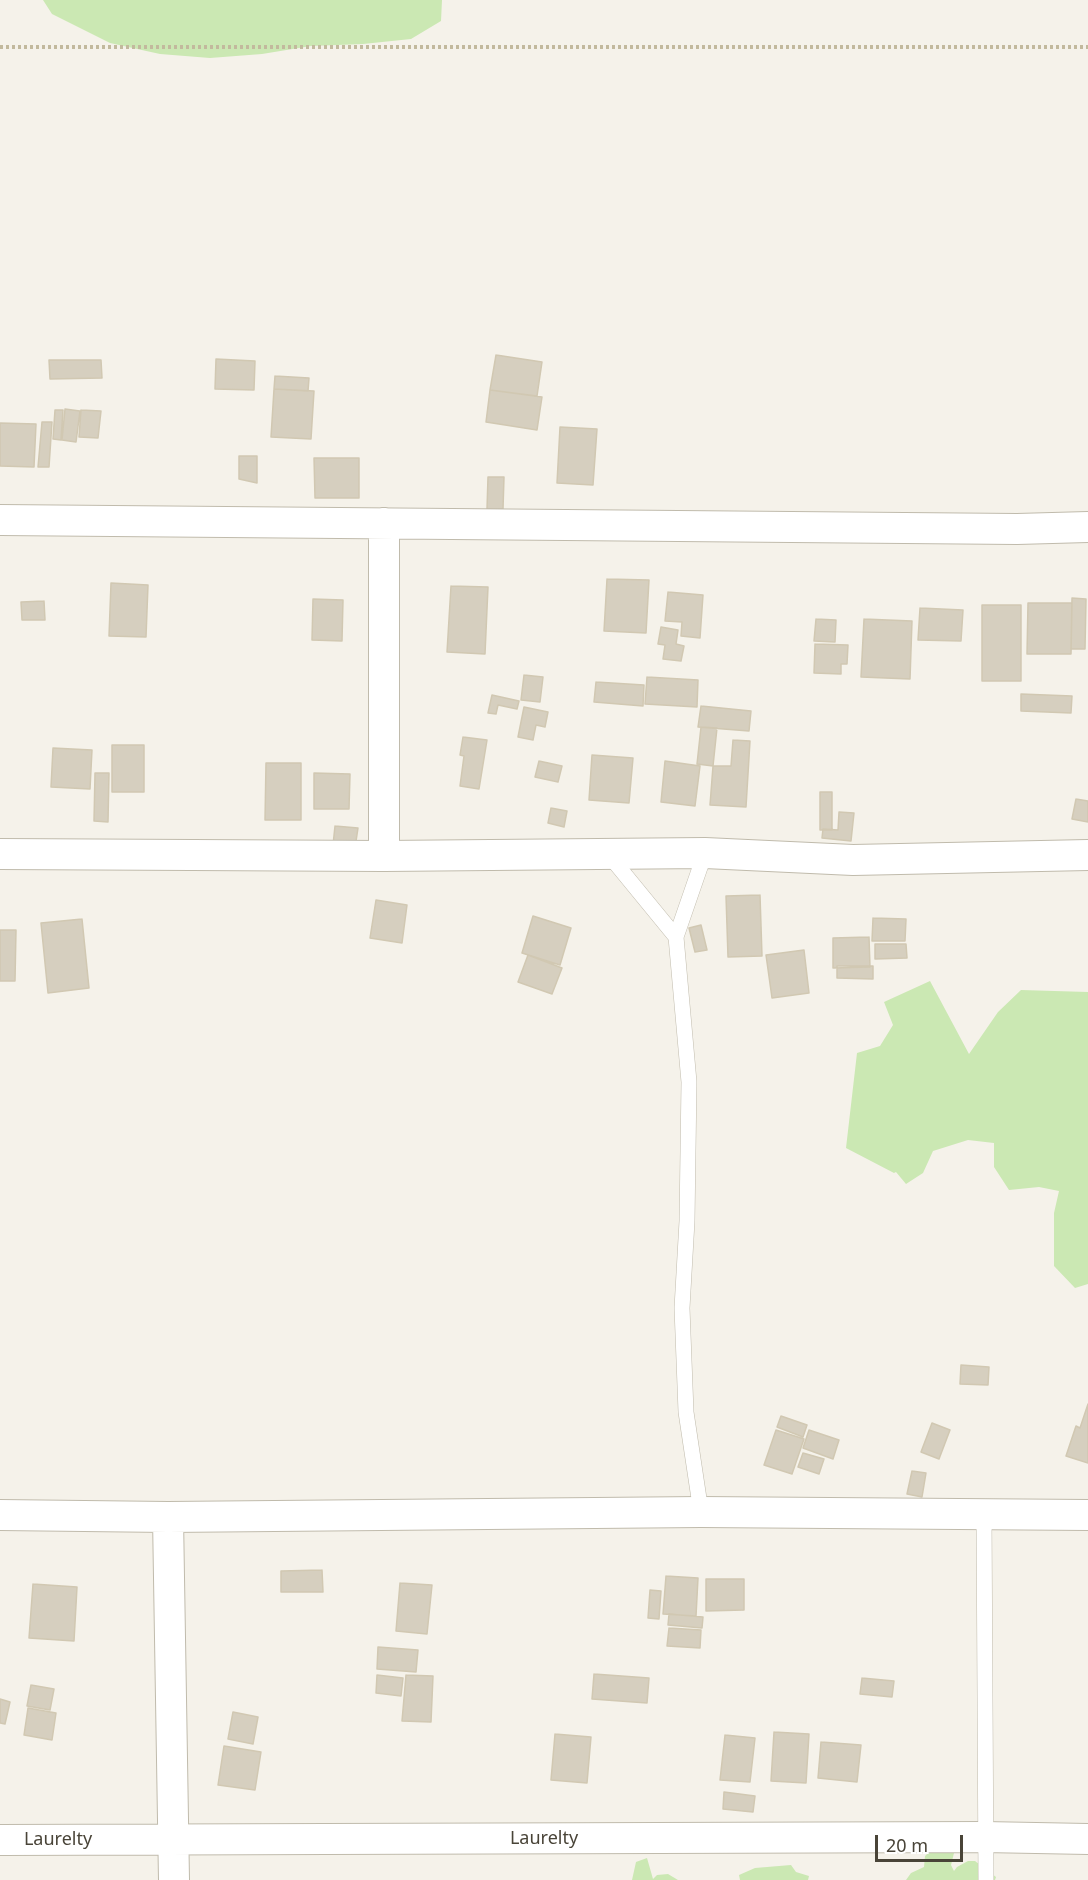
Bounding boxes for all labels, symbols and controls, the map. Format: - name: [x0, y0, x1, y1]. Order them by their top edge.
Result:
- scale bar: [878, 1823, 966, 1861]
- street label: Laurelty: [510, 1828, 578, 1850]
- street label: Laurelty: [24, 1829, 92, 1851]
- text: 20 m: [886, 1833, 928, 1857]

